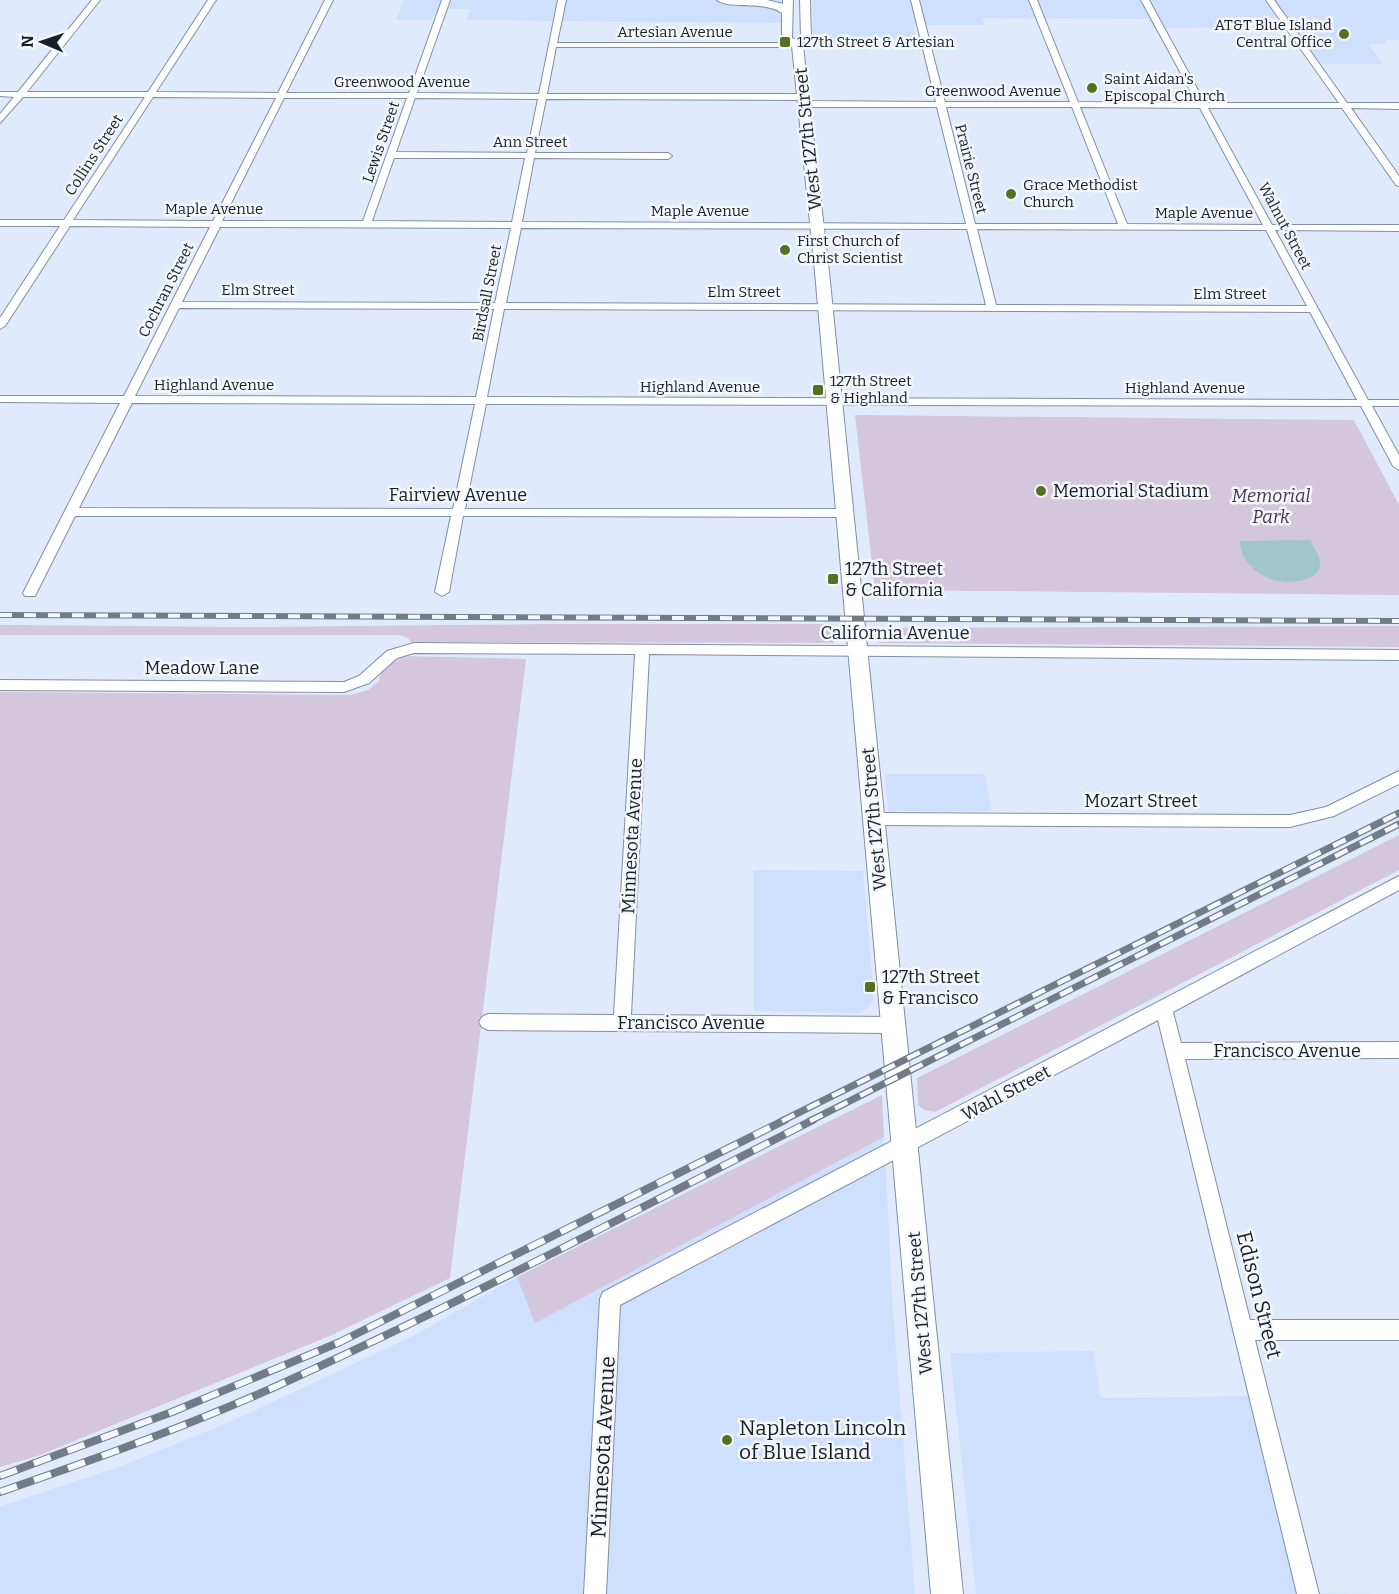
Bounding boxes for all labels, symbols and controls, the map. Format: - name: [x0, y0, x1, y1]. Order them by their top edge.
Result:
- north arrow: [12, 12, 72, 72]
- place label: AT&T Blue Island Central Office: [1214, 16, 1332, 51]
- street label: Artesian Avenue: [617, 23, 733, 41]
- marker: AT&T Blue Island Central Office: [1337, 27, 1351, 41]
- place label: 127th Street & Artesian: [797, 33, 955, 51]
- text: N: [18, 35, 37, 48]
- marker: 127th Street & Artesian: [778, 35, 792, 49]
- street label: West 127th Street: [790, 66, 826, 212]
- place label: Saint Aidan's Episcopal Church: [1104, 70, 1226, 105]
- street label: Greenwood Avenue: [334, 73, 470, 91]
- marker: Saint Aidan's Episcopal Church: [1085, 81, 1099, 95]
- street label: Greenwood Avenue: [925, 82, 1061, 100]
- street label: Lewis Street: [359, 98, 404, 185]
- street label: Collins Street: [61, 111, 127, 199]
- street label: Prairie Street: [951, 122, 991, 216]
- street label: Ann Street: [493, 133, 568, 151]
- place label: Grace Methodist Church: [1023, 176, 1138, 211]
- street label: Walnut Street: [1254, 179, 1316, 273]
- marker: Grace Methodist Church: [1004, 187, 1018, 201]
- street label: Maple Avenue: [165, 200, 263, 218]
- street label: Maple Avenue: [651, 202, 749, 220]
- street label: Maple Avenue: [1155, 204, 1253, 222]
- place label: First Church of Christ Scientist: [797, 232, 904, 267]
- street label: Cochran Street: [134, 239, 198, 340]
- street label: Birdsall Street: [469, 242, 505, 343]
- marker: First Church of Christ Scientist: [778, 243, 792, 257]
- street label: Elm Street: [221, 281, 295, 299]
- street label: Elm Street: [707, 283, 781, 301]
- street label: Elm Street: [1193, 285, 1267, 303]
- place label: 127th Street & Highland: [830, 372, 912, 407]
- street label: Highland Avenue: [154, 376, 274, 394]
- street label: Highland Avenue: [640, 378, 760, 396]
- street label: Highland Avenue: [1125, 379, 1245, 397]
- marker: 127th Street & Highland: [811, 383, 825, 397]
- place label: Memorial Stadium: [1053, 480, 1209, 502]
- street label: Fairview Avenue: [389, 484, 527, 506]
- marker: Memorial Stadium: [1034, 484, 1048, 498]
- park label: Memorial Park: [1232, 485, 1310, 528]
- place label: 127th Street & California: [845, 558, 943, 601]
- marker: 127th Street & California: [826, 572, 840, 586]
- street label: California Avenue: [820, 622, 970, 644]
- street label: Meadow Lane: [145, 657, 259, 679]
- street label: West 127th Street: [857, 746, 891, 891]
- street label: Minnesota Avenue: [617, 757, 647, 915]
- street label: Mozart Street: [1084, 790, 1198, 812]
- place label: 127th Street & Francisco: [882, 966, 980, 1009]
- marker: 127th Street & Francisco: [863, 980, 877, 994]
- street label: Francisco Avenue: [617, 1012, 765, 1034]
- street label: Francisco Avenue: [1213, 1040, 1361, 1062]
- street label: Wahl Street: [958, 1060, 1055, 1126]
- street label: Edison Street: [1231, 1229, 1287, 1362]
- street label: West 127th Street: [903, 1230, 937, 1375]
- street label: Minnesota Avenue: [585, 1355, 621, 1539]
- place label: Napleton Lincoln of Blue Island: [739, 1415, 906, 1465]
- marker: Napleton Lincoln of Blue Island: [720, 1433, 734, 1447]

